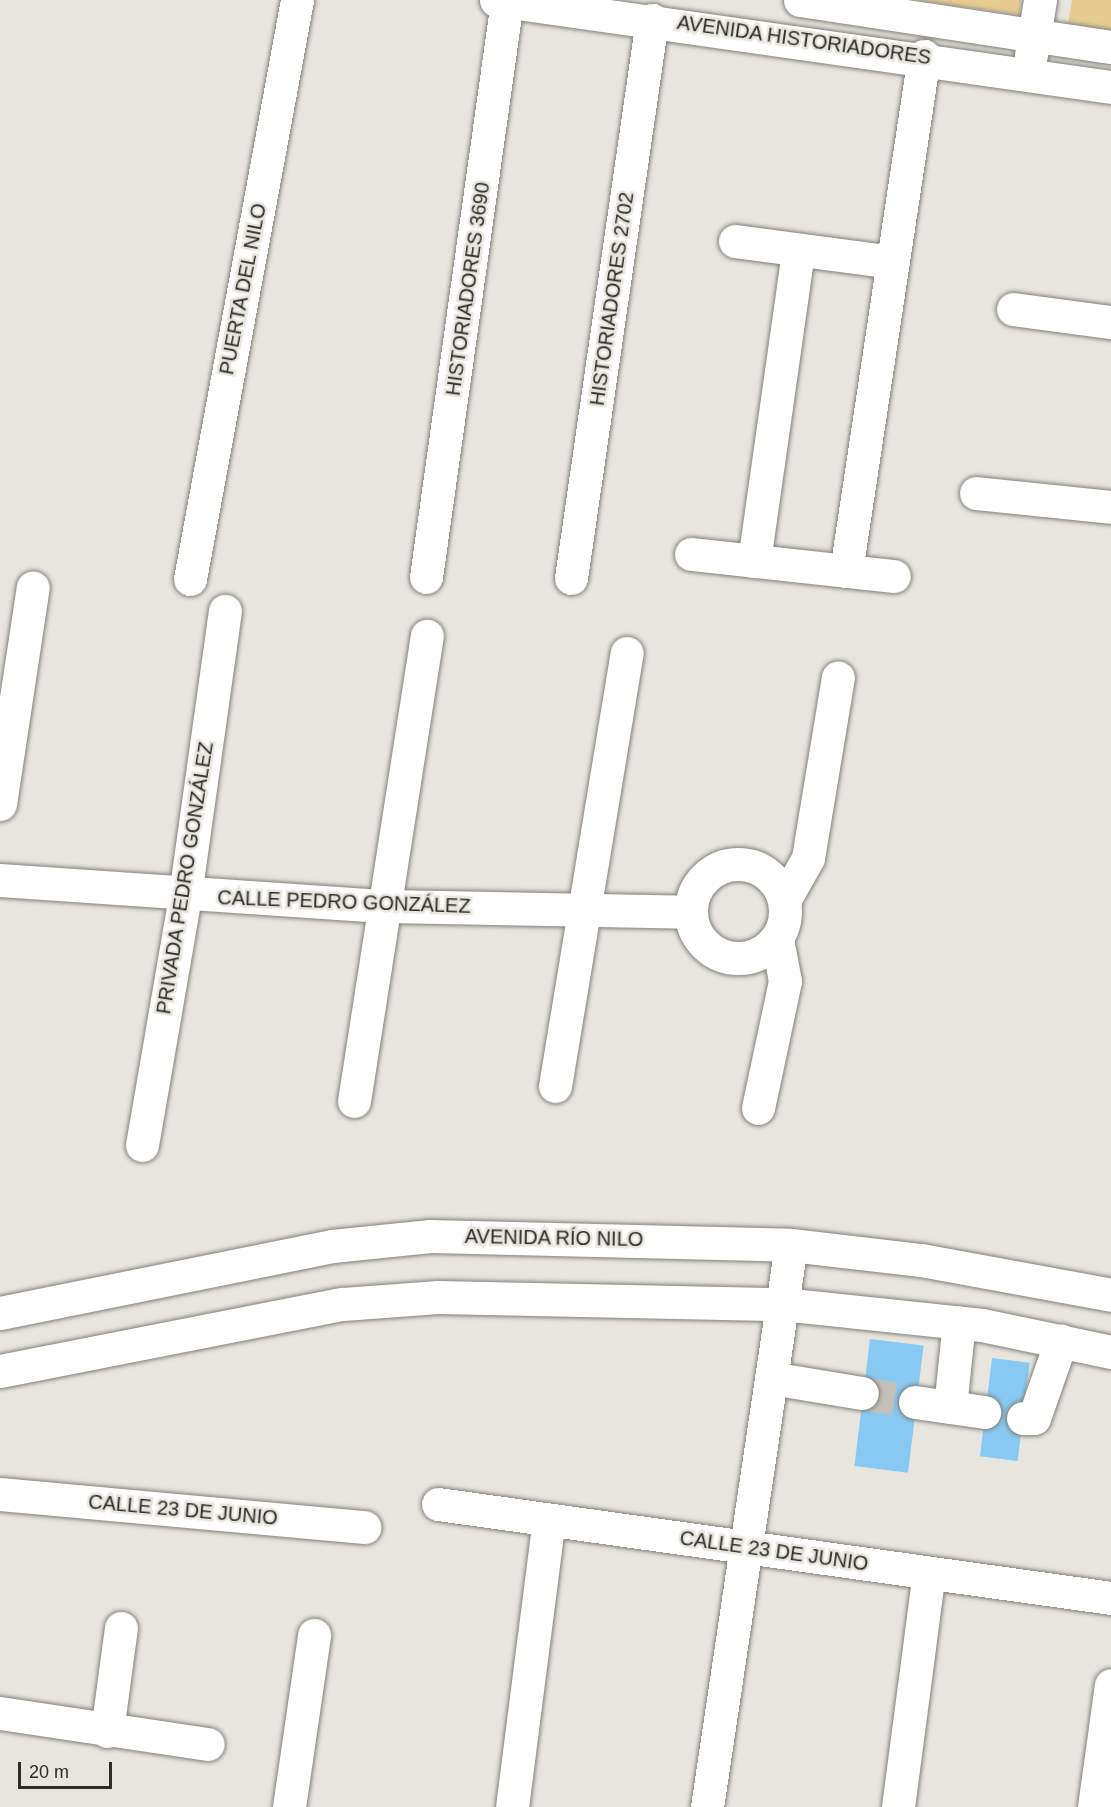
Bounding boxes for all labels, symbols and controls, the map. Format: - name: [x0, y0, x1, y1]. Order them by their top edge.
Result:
- street label: AVENIDA HISTORIADORES: [675, 10, 933, 70]
- street label: HISTORIADORES 3690: [441, 181, 495, 397]
- street label: HISTORIADORES 2702: [585, 191, 639, 407]
- street label: PUERTA DEL NILO: [214, 200, 272, 378]
- street label: PRIVADA PEDRO GONZÁLEZ: [152, 740, 218, 1016]
- street label: CALLE PEDRO GONZÁLEZ: [217, 886, 471, 918]
- street label: AVENIDA RÍO NILO: [464, 1224, 644, 1252]
- street label: CALLE 23 DE JUNIO: [87, 1490, 279, 1530]
- street label: CALLE 23 DE JUNIO: [678, 1526, 870, 1576]
- scale bar: [21, 1750, 116, 1788]
- text: 20 m: [29, 1762, 69, 1782]

